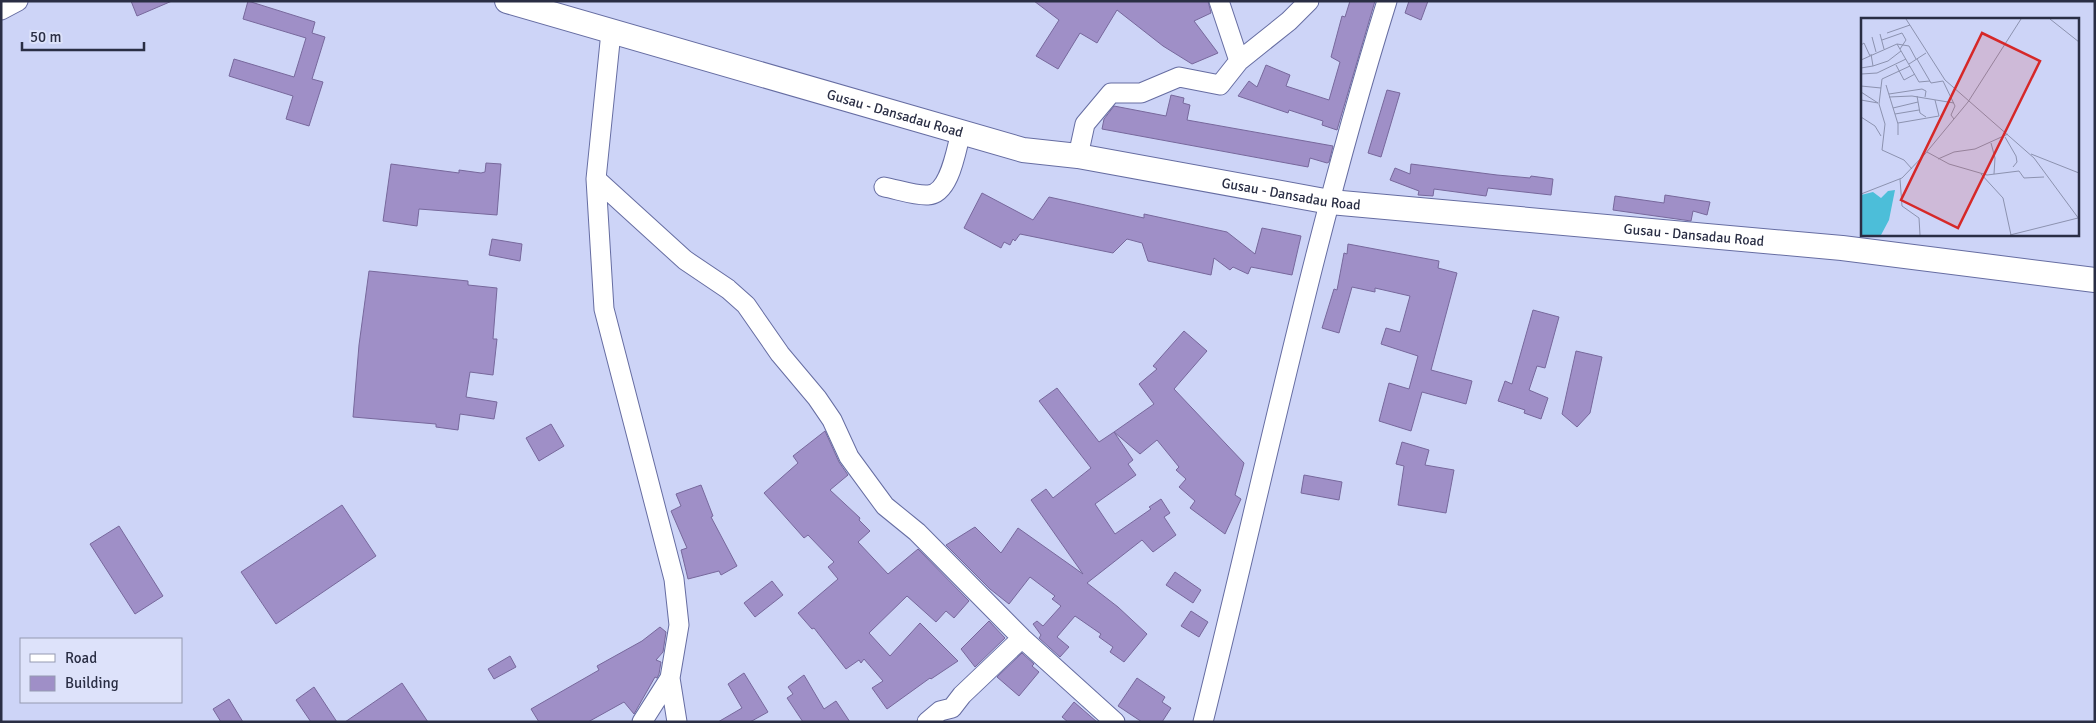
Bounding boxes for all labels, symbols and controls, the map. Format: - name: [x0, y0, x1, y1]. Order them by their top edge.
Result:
- inset map: [1861, 18, 2078, 235]
- scale bar: [22, 20, 145, 52]
- text: 50 m: [30, 28, 61, 46]
- street label: Gusau - Dansadau Road: [825, 85, 965, 141]
- street label: Gusau - Dansadau Road: [1220, 174, 1361, 213]
- street label: Gusau - Dansadau Road: [1623, 220, 1765, 249]
- legend: [20, 638, 182, 703]
- text: Road: [65, 649, 97, 667]
- text: Building: [65, 674, 119, 692]

